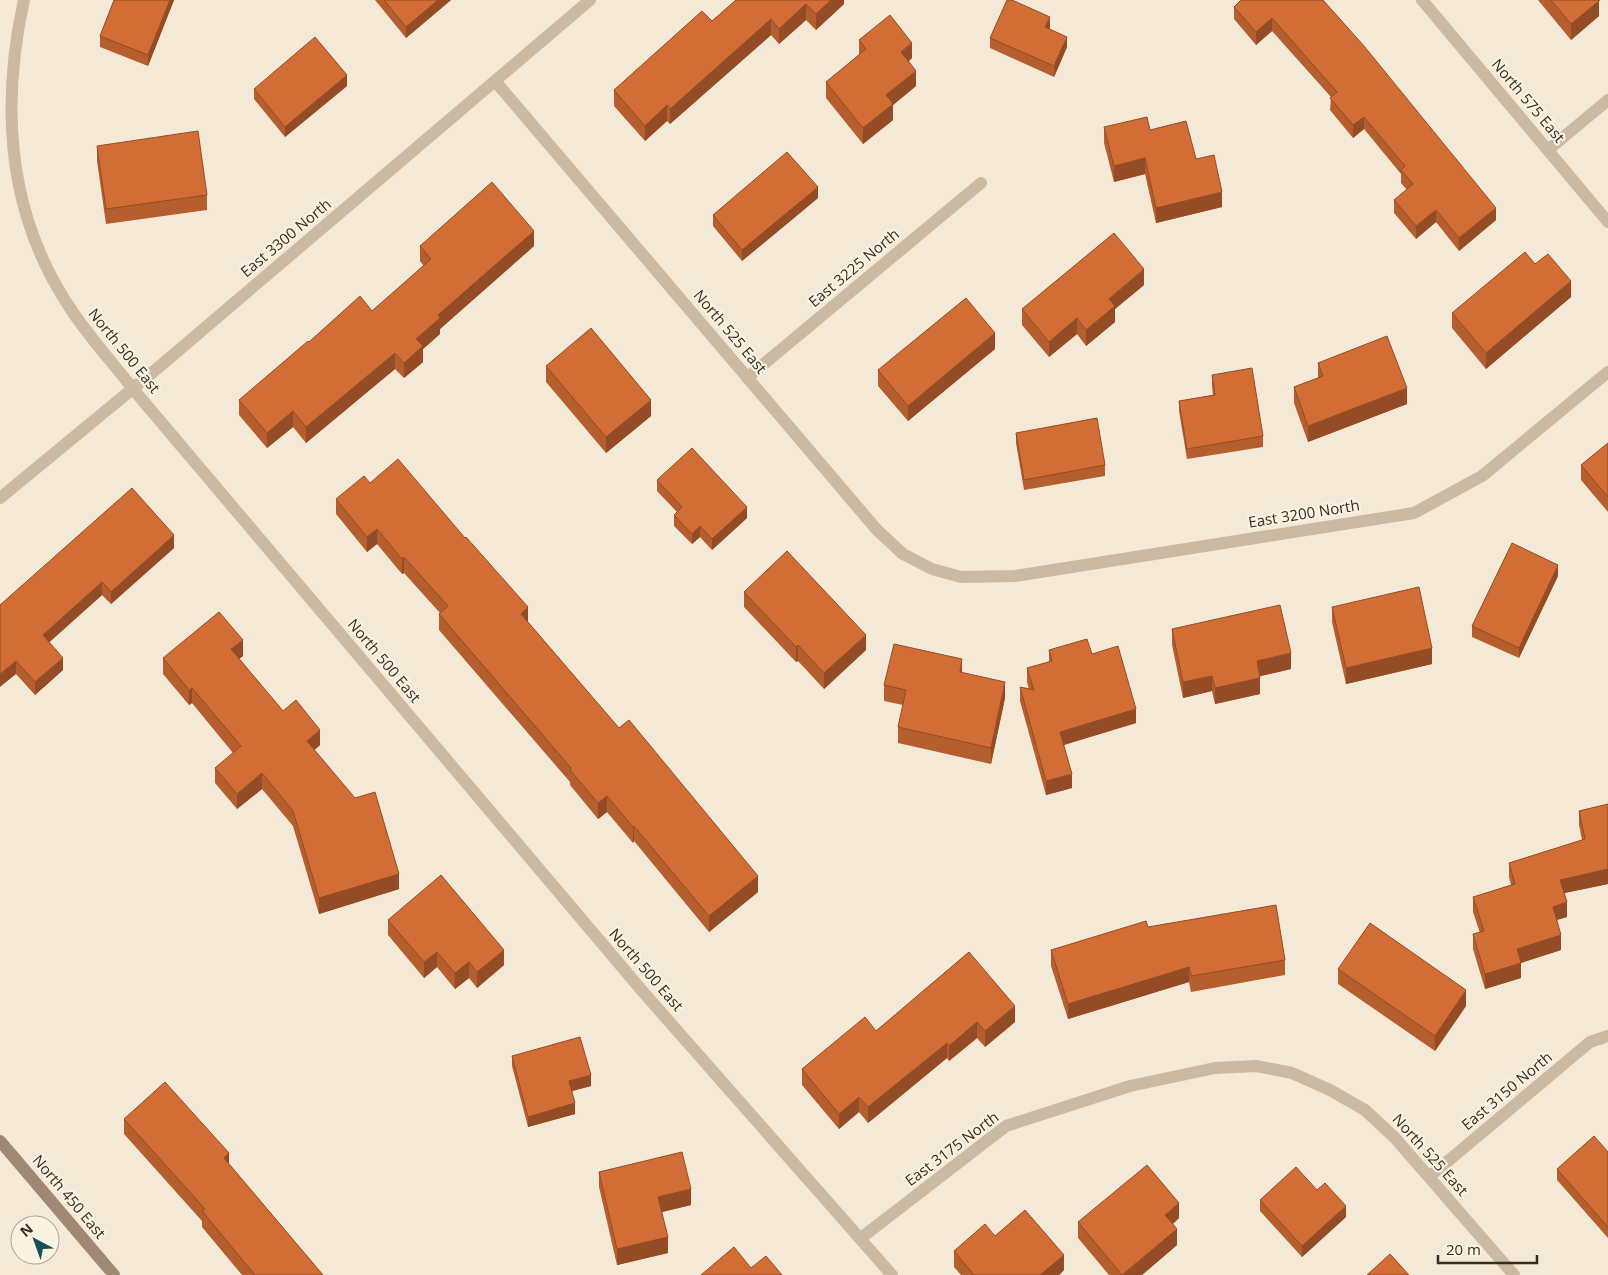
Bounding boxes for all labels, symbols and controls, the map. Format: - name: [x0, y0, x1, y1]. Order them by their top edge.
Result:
- street label: North 575 East: [1488, 54, 1570, 146]
- street label: East 3300 North: [236, 193, 335, 281]
- street label: East 3225 North: [804, 223, 903, 311]
- street label: North 525 East: [690, 285, 772, 377]
- street label: North 500 East: [84, 304, 165, 397]
- street label: East 3200 North: [1247, 494, 1361, 532]
- street label: North 500 East: [344, 614, 426, 706]
- street label: North 500 East: [605, 924, 688, 1015]
- street label: East 3150 North: [1457, 1046, 1556, 1134]
- street label: East 3175 North: [901, 1106, 1002, 1190]
- street label: North 525 East: [1389, 1109, 1473, 1200]
- street label: North 450 East: [29, 1150, 111, 1242]
- north arrow: [10, 1215, 60, 1265]
- text: N: [16, 1219, 37, 1241]
- scale bar: [1438, 1232, 1537, 1264]
- text: 20 m: [1446, 1239, 1481, 1259]

